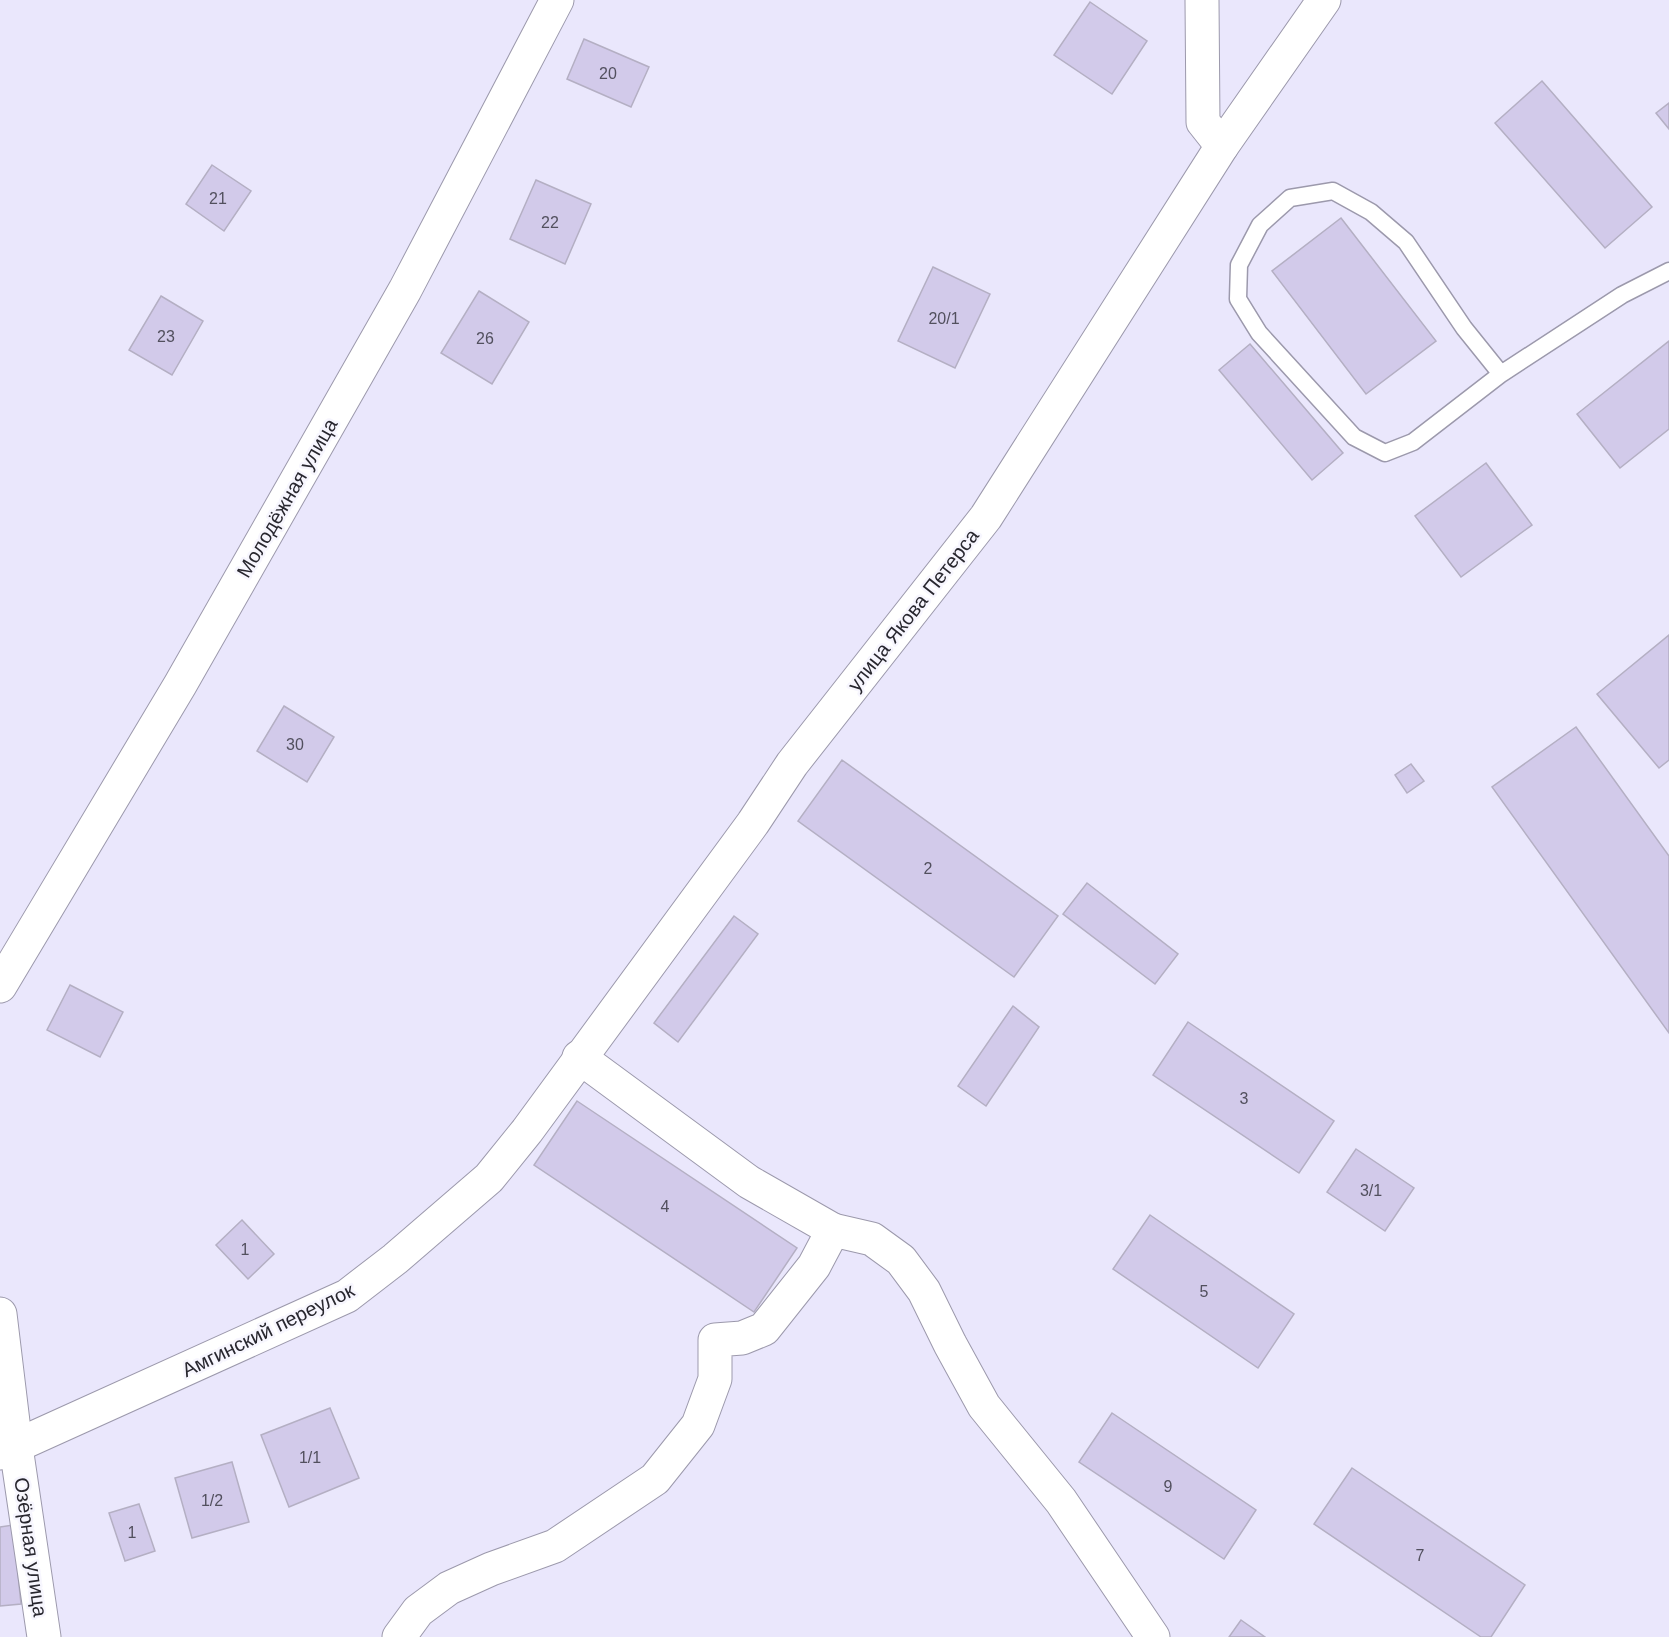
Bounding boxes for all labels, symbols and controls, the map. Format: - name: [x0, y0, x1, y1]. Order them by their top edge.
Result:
- house number: 20: [599, 65, 617, 82]
- house number: 21: [209, 190, 227, 207]
- house number: 22: [541, 214, 559, 231]
- house number: 20/1: [928, 310, 960, 327]
- house number: 23: [157, 328, 175, 345]
- house number: 26: [476, 330, 494, 347]
- street label: Молодёжная улица: [233, 414, 342, 581]
- street label: улица Якова Петерса: [843, 524, 984, 695]
- house number: 30: [286, 736, 304, 753]
- house number: 2: [924, 860, 933, 877]
- house number: 3: [1240, 1090, 1249, 1107]
- house number: 3/1: [1360, 1182, 1382, 1199]
- house number: 4: [661, 1198, 670, 1215]
- house number: 1: [241, 1241, 250, 1258]
- street label: Амгинский переулок: [178, 1279, 358, 1381]
- house number: 5: [1200, 1283, 1209, 1300]
- house number: 1/1: [299, 1449, 321, 1466]
- street label: Озёрная улица: [10, 1476, 52, 1619]
- house number: 9: [1164, 1478, 1173, 1495]
- house number: 1/2: [201, 1492, 223, 1509]
- house number: 1: [128, 1524, 137, 1541]
- house number: 7: [1416, 1547, 1425, 1564]

